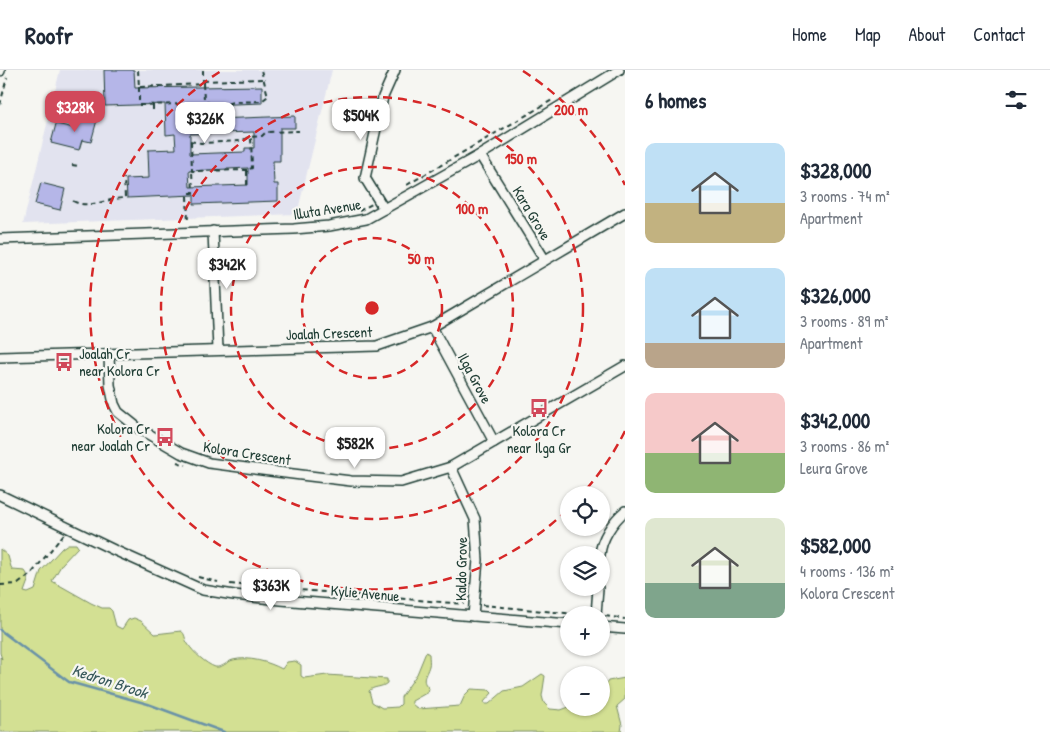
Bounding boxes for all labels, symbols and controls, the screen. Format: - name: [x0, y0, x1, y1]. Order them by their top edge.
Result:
- text: Roofr: [25, 19, 73, 51]
- text: Home: [792, 22, 827, 47]
- text: Map: [855, 22, 880, 47]
- text: About: [908, 22, 945, 47]
- text: Contact: [973, 22, 1025, 47]
- text: 6 homes: [645, 86, 706, 115]
- icon: filters: [1002, 86, 1030, 114]
- pin: $328K: [40, 90, 110, 133]
- text: $328K: [56, 96, 94, 118]
- pin: $504K: [326, 98, 396, 141]
- text: 200 m: [554, 99, 588, 120]
- pin: $326K: [170, 102, 240, 144]
- text: $504K: [343, 104, 379, 126]
- text: $326K: [186, 107, 224, 129]
- text: 150 m: [505, 148, 537, 169]
- text: $328,000: [800, 156, 871, 185]
- icon: home: [685, 163, 745, 223]
- street label: Kara Grove: [508, 182, 556, 244]
- text: 3 rooms · 74 m²: [800, 185, 890, 207]
- street label: Illuta Avenue: [292, 193, 363, 225]
- text: 100 m: [456, 198, 488, 219]
- text: Apartment: [800, 207, 863, 229]
- pin: $342K: [192, 248, 262, 290]
- text: 50 m: [408, 248, 434, 269]
- text: $342K: [208, 253, 246, 275]
- text: $326,000: [800, 281, 871, 310]
- icon: home: [685, 288, 745, 348]
- centre of rings: [363, 299, 381, 317]
- text: 3 rooms · 89 m²: [800, 310, 889, 332]
- street label: Joalah Crescent: [285, 321, 373, 345]
- text: Apartment: [800, 332, 863, 354]
- place label: Joalah Cr near Kolora Cr: [79, 343, 160, 381]
- street label: Ilga Grove: [453, 349, 497, 407]
- bus stop icon: Joalah Cr near Kolora Cr: [53, 351, 75, 373]
- bus stop icon: Kolora Cr near Ilga Gr: [528, 397, 550, 419]
- text: $342,000: [800, 406, 870, 435]
- icon: home: [685, 413, 745, 473]
- place label: Kolora Cr near Joalah Cr: [71, 418, 150, 456]
- place label: Kolora Cr near Ilga Gr: [507, 420, 571, 458]
- bus stop icon: Kolora Cr near Joalah Cr: [154, 426, 176, 448]
- pin: $582K: [320, 426, 390, 469]
- text: $582K: [336, 432, 374, 454]
- text: 3 rooms · 86 m²: [800, 435, 889, 457]
- street label: Kolora Crescent: [202, 436, 293, 470]
- text: Leura Grove: [800, 457, 868, 479]
- map controls: [560, 486, 610, 716]
- button: locate: [560, 486, 610, 536]
- text: $582,000: [800, 531, 871, 560]
- street label: Kaldo Grove: [450, 537, 472, 601]
- icon: home: [685, 538, 745, 598]
- button: layers: [560, 546, 610, 596]
- text: 4 rooms · 136 m²: [800, 560, 894, 582]
- pin: $363K: [236, 568, 306, 611]
- text: $363K: [252, 574, 290, 596]
- street label: Kylie Avenue: [330, 580, 400, 606]
- text: Kolora Crescent: [800, 582, 894, 604]
- button: +: [560, 606, 610, 656]
- water label: Kedron Brook: [69, 658, 152, 704]
- button: −: [560, 666, 610, 716]

